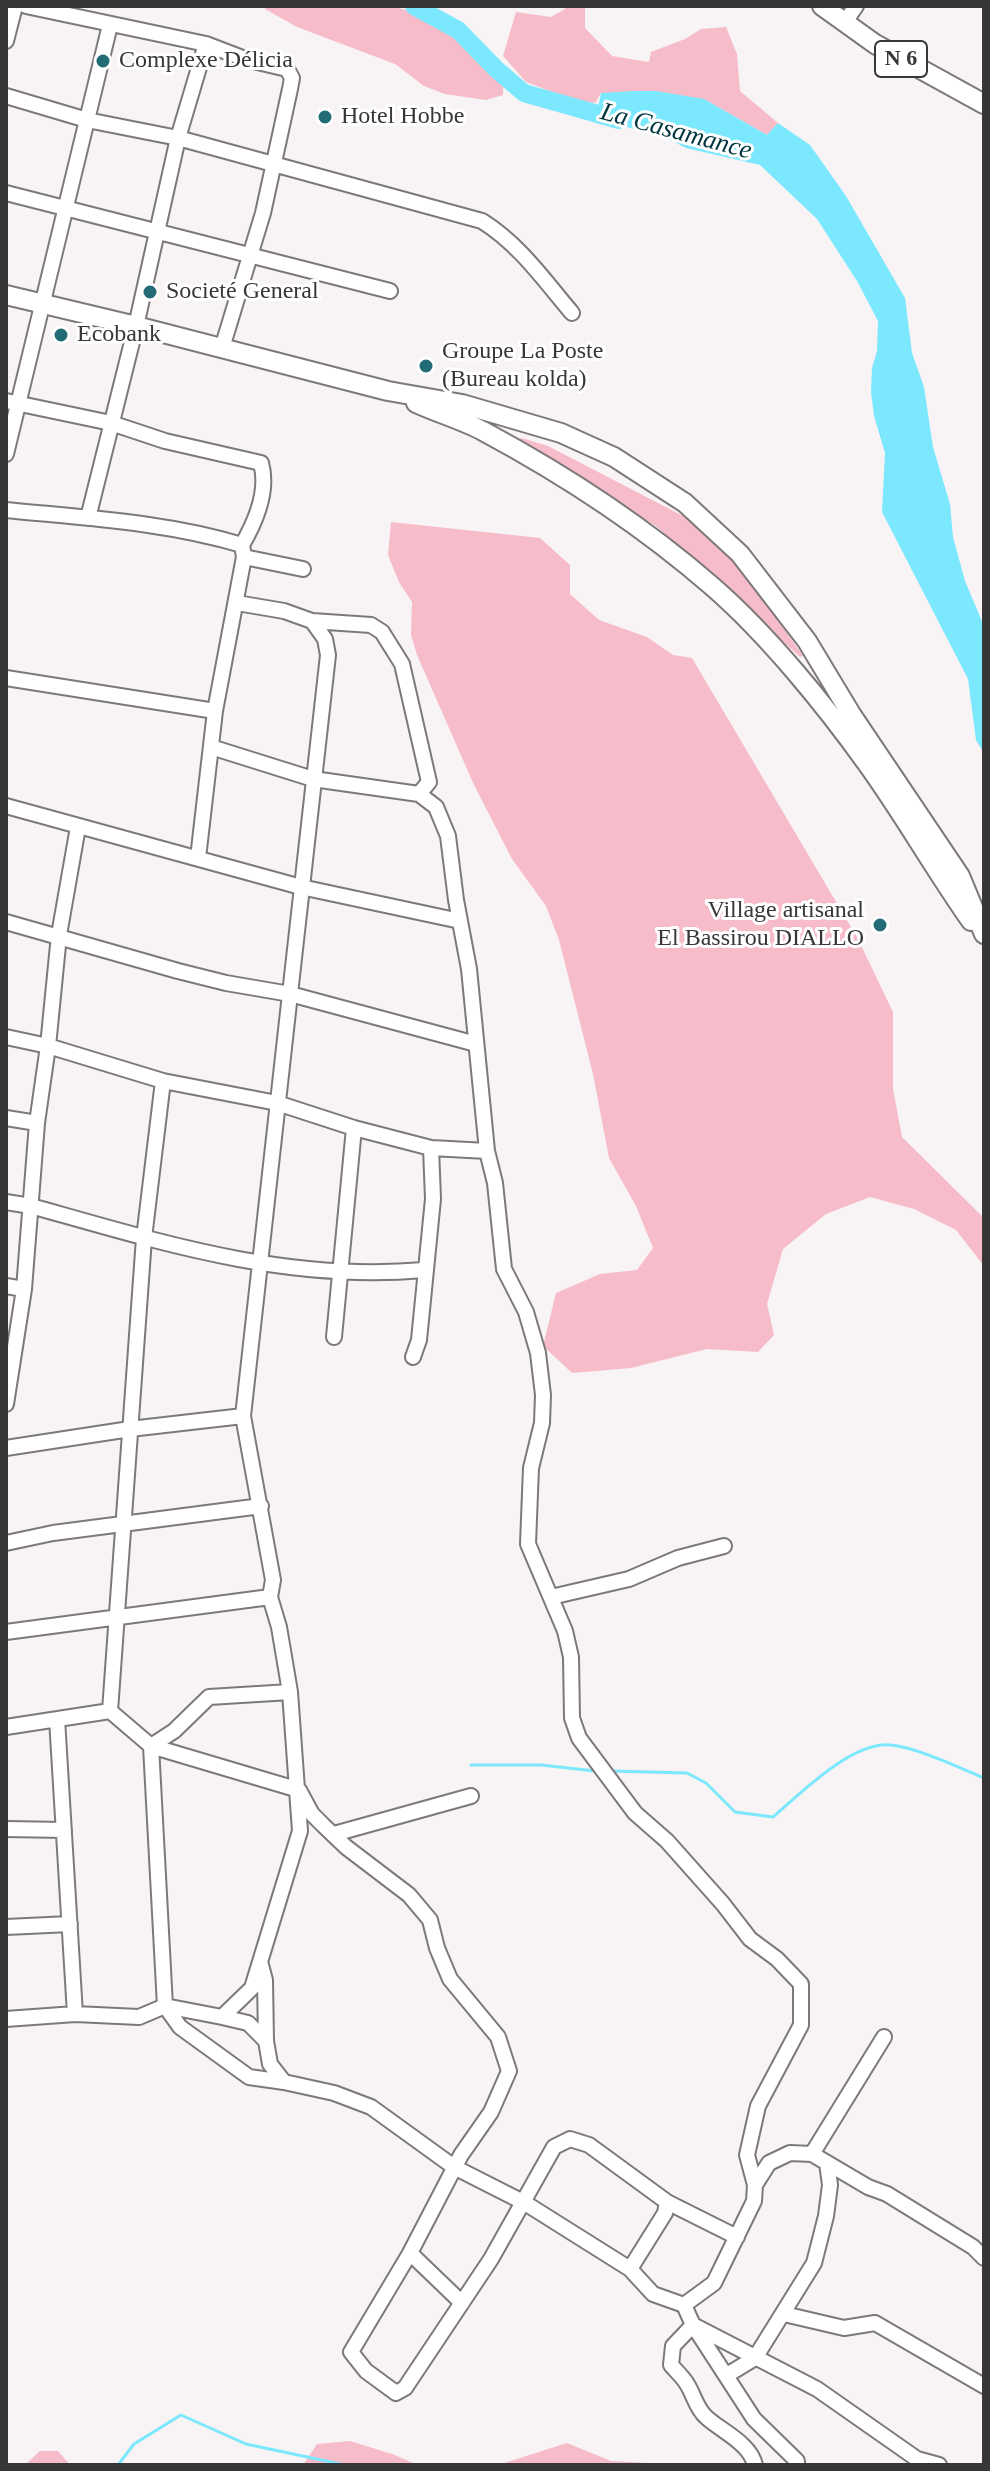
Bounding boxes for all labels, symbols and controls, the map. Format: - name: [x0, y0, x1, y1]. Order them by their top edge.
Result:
- road number: N 6: [875, 41, 927, 77]
- place label: Complexe Délicia: [119, 47, 293, 75]
- marker: Complexe Délicia: [94, 52, 112, 70]
- water label: La Casamance: [597, 97, 755, 167]
- place label: Hotel Hobbe: [341, 103, 464, 131]
- marker: Hotel Hobbe: [316, 108, 334, 126]
- place label: Societé General: [166, 278, 319, 306]
- marker: Societé General: [141, 283, 159, 301]
- place label: Ecobank: [77, 321, 161, 349]
- marker: Ecobank: [52, 326, 70, 344]
- place label: Groupe La Poste (Bureau kolda): [442, 338, 603, 394]
- marker: Groupe La Poste (Bureau kolda): [417, 357, 435, 375]
- place label: Village artisanal El Bassirou DIALLO: [657, 897, 864, 953]
- marker: Village artisanal El Bassirou DIALLO: [871, 916, 889, 934]

